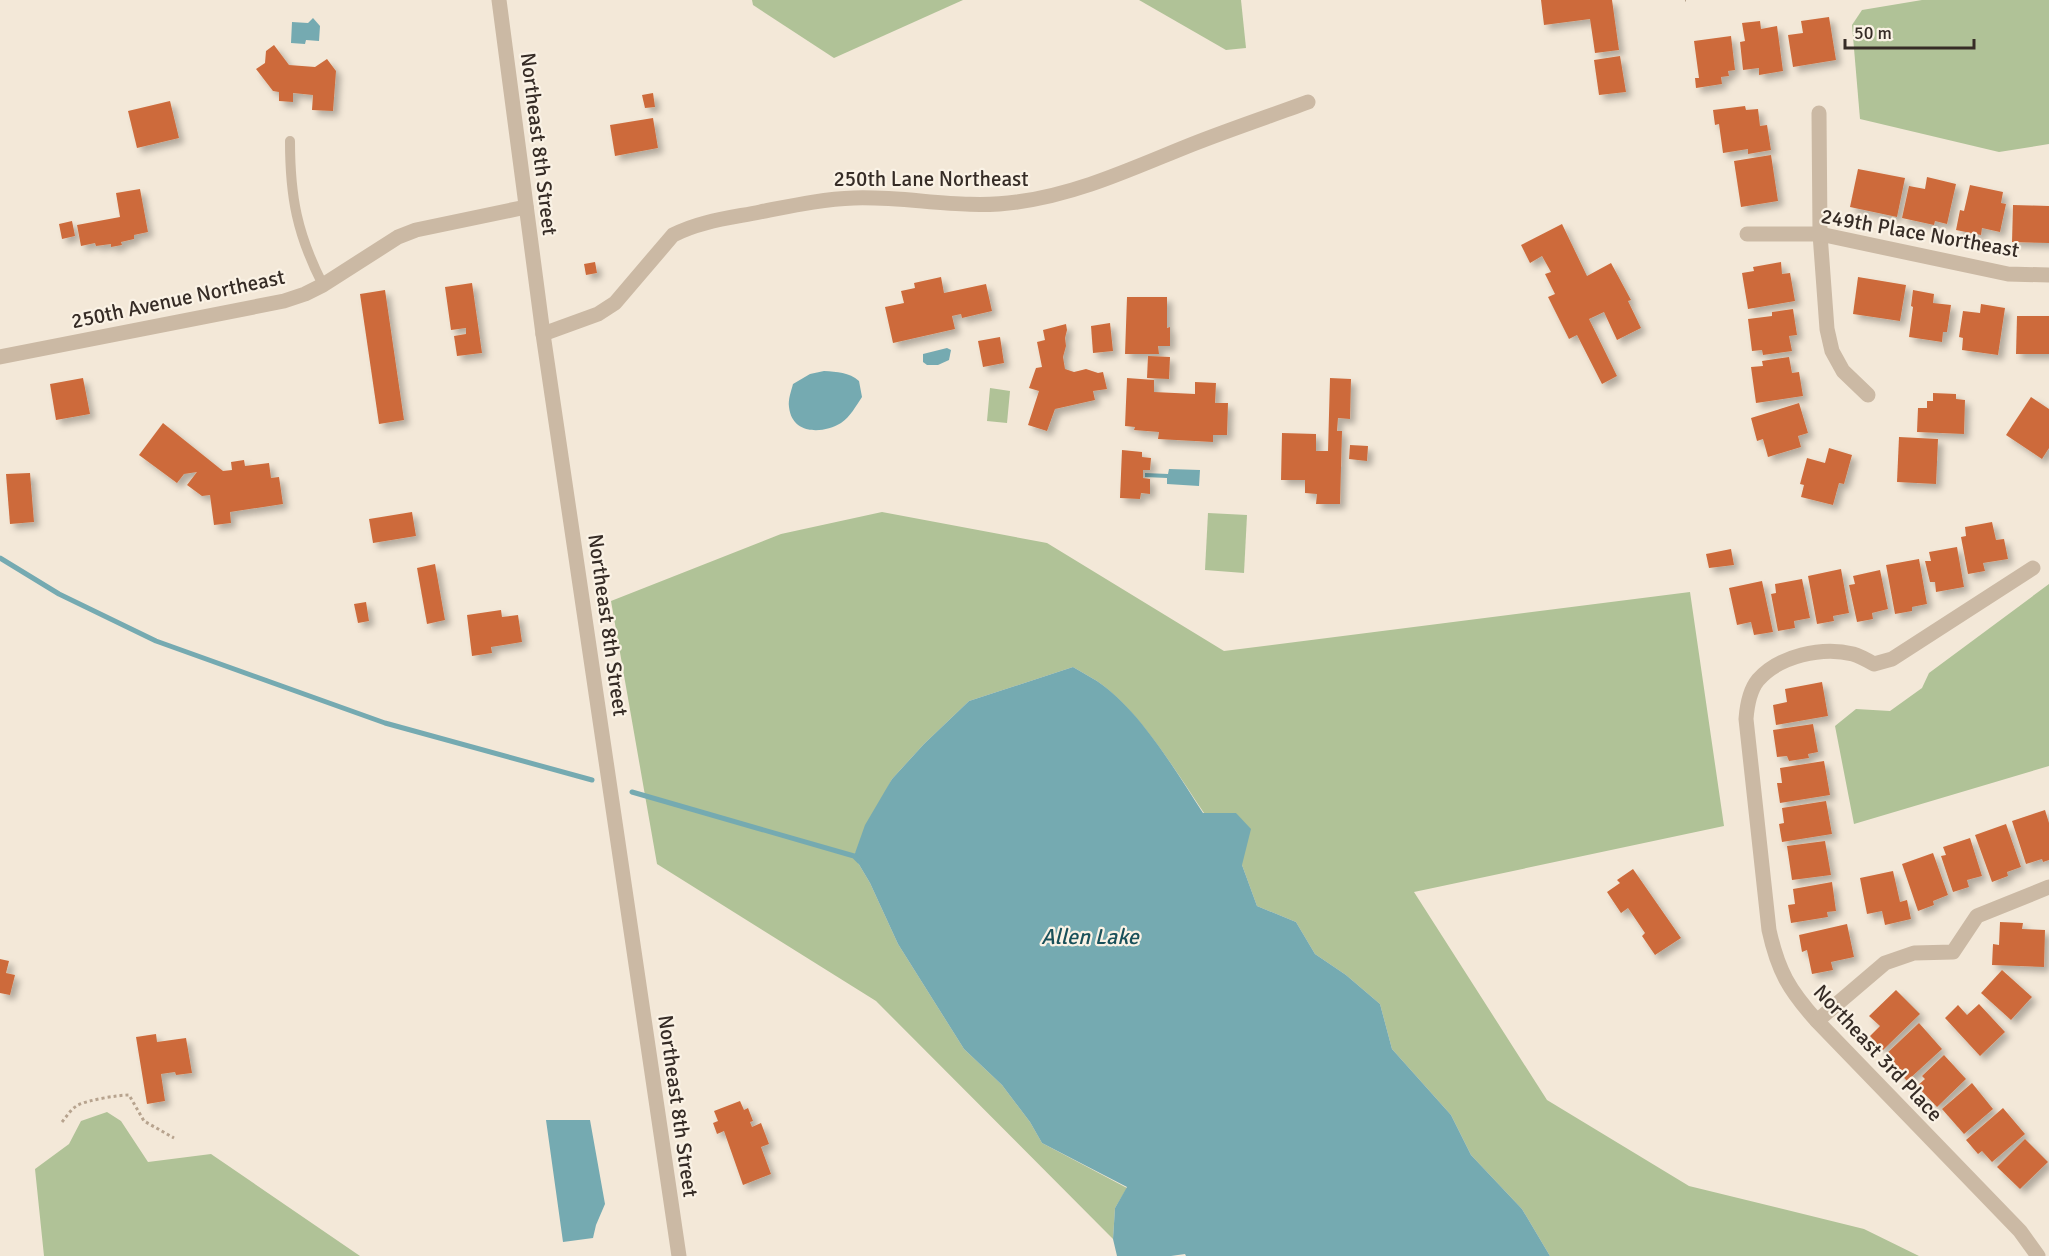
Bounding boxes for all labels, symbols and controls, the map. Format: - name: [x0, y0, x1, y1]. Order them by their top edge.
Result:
- scale bar: [1845, 12, 1974, 50]
- text: 50 m: [1854, 22, 1892, 44]
- street label: Northeast 8th Street: [515, 51, 563, 237]
- street label: 250th Lane Northeast: [833, 166, 1029, 192]
- street label: 249th Place Northeast: [1819, 203, 2021, 263]
- street label: 250th Avenue Northeast: [69, 264, 287, 334]
- street label: Northeast 8th Street: [582, 532, 634, 718]
- water label: Allen Lake: [1041, 923, 1140, 950]
- street label: Northeast 3rd Place: [1808, 979, 1948, 1127]
- street label: Northeast 8th Street: [652, 1013, 704, 1199]

